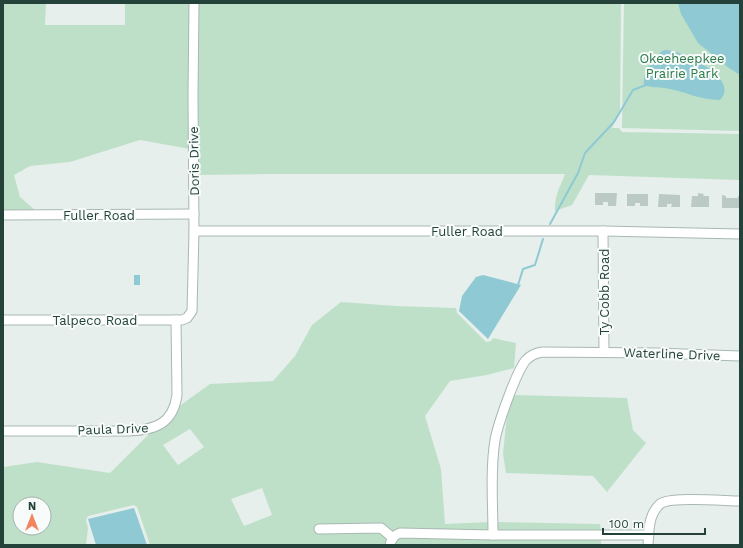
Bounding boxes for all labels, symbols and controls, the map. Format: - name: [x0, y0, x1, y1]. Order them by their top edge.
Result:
- park label: Okeeheepkee Prairie Park: [639, 51, 725, 81]
- street label: Doris Drive: [186, 126, 202, 196]
- street label: Fuller Road: [63, 208, 135, 223]
- street label: Fuller Road: [431, 224, 503, 239]
- street label: Ty Cobb Road: [597, 249, 612, 335]
- street label: Talpeco Road: [53, 313, 137, 328]
- street label: Waterline Drive: [623, 345, 721, 363]
- street label: Paula Drive: [77, 420, 149, 438]
- north arrow: [12, 496, 52, 536]
- text: N: [28, 500, 36, 513]
- scale bar: [603, 510, 705, 536]
- text: 100 m: [609, 517, 644, 531]

